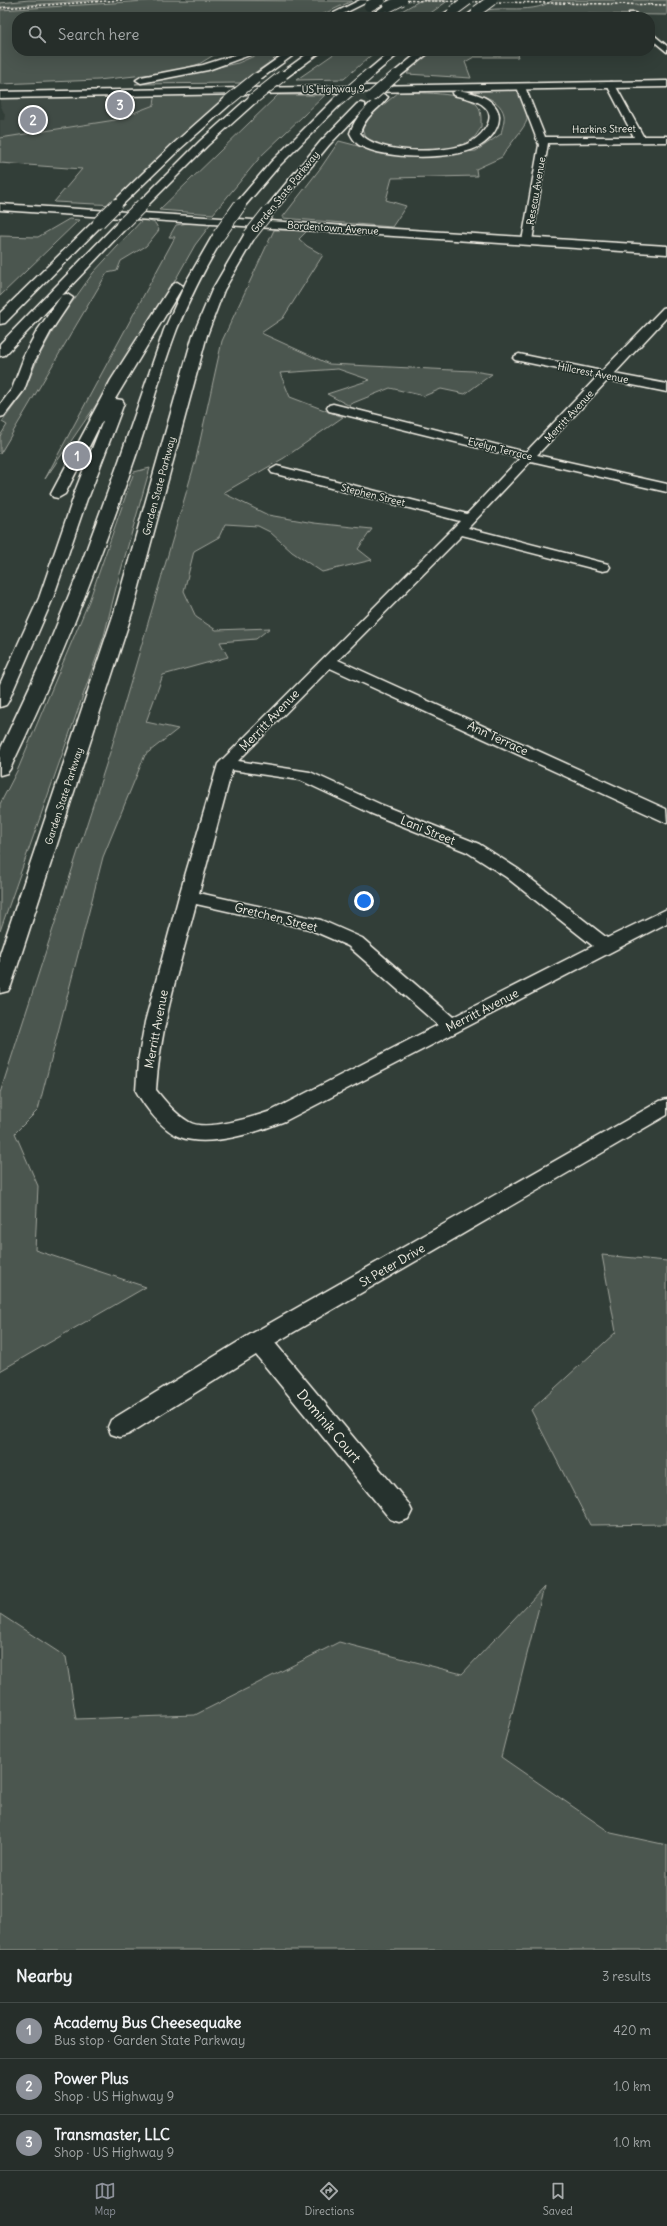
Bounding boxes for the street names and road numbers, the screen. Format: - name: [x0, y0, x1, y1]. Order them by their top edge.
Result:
- street label: US Highway 9: [301, 82, 365, 96]
- street label: Harkins Street: [572, 122, 637, 136]
- street label: Garden State Parkway: [248, 148, 322, 236]
- street label: Reseau Avenue: [524, 156, 548, 226]
- street label: Bordentown Avenue: [287, 218, 379, 238]
- street label: Hillcrest Avenue: [556, 360, 630, 386]
- street label: Merritt Avenue: [542, 387, 596, 445]
- street label: Garden State Parkway: [140, 435, 178, 537]
- street label: Evelyn Terrace: [466, 435, 534, 463]
- street label: Stephen Street: [340, 481, 407, 509]
- street label: Merritt Avenue: [236, 686, 302, 754]
- street label: Ann Terrace: [465, 717, 531, 759]
- street label: Garden State Parkway: [42, 746, 86, 846]
- street label: Lani Street: [398, 812, 458, 848]
- street label: Gretchen Street: [233, 899, 319, 935]
- street label: Merritt Avenue: [443, 985, 521, 1035]
- street label: Merritt Avenue: [141, 988, 171, 1070]
- street label: St Peter Drive: [357, 1240, 427, 1290]
- street label: Dominik Court: [293, 1386, 365, 1467]

